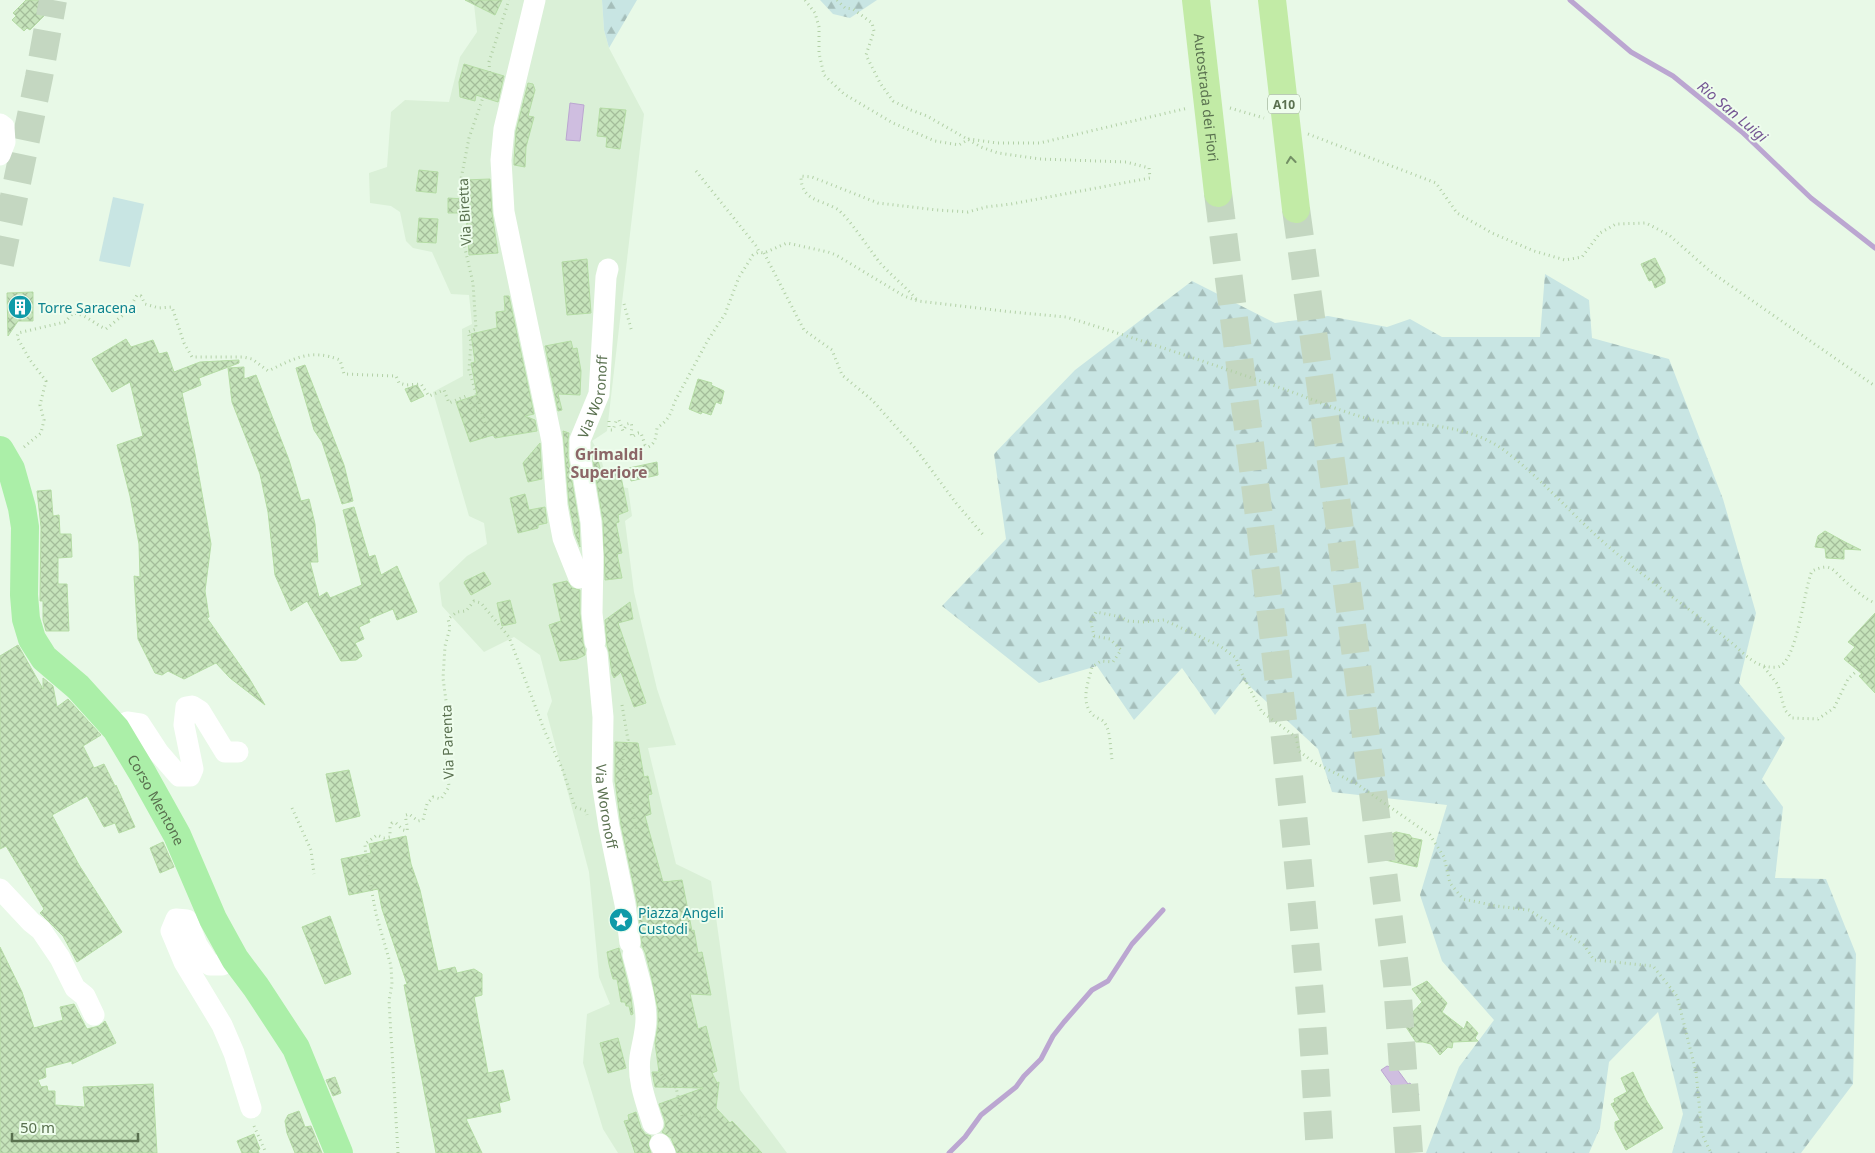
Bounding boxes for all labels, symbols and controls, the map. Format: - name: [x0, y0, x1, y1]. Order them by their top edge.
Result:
- street label: Autostrada dei Fiori: [1190, 32, 1224, 163]
- water label: Rio San Luigi: [1694, 76, 1773, 147]
- road number: A10: [1268, 95, 1300, 114]
- one-way arrow: [1286, 156, 1297, 164]
- street label: Via Biretta: [453, 178, 475, 246]
- building icon: Torre Saracena: [7, 294, 33, 320]
- place label: Torre Saracena: [38, 298, 136, 317]
- street label: Via Woronoff: [572, 353, 611, 441]
- district label: Grimaldi Superiore: [570, 443, 648, 483]
- street label: Via Parenta: [436, 704, 458, 780]
- street label: Corso Mentone: [124, 751, 190, 848]
- street label: Via Woronoff: [592, 764, 623, 852]
- place label: Piazza Angeli Custodi: [638, 903, 724, 938]
- place icon: Piazza Angeli Custodi: [608, 907, 634, 933]
- scale bar: [12, 1110, 139, 1142]
- text: 50 m: [20, 1117, 55, 1137]

